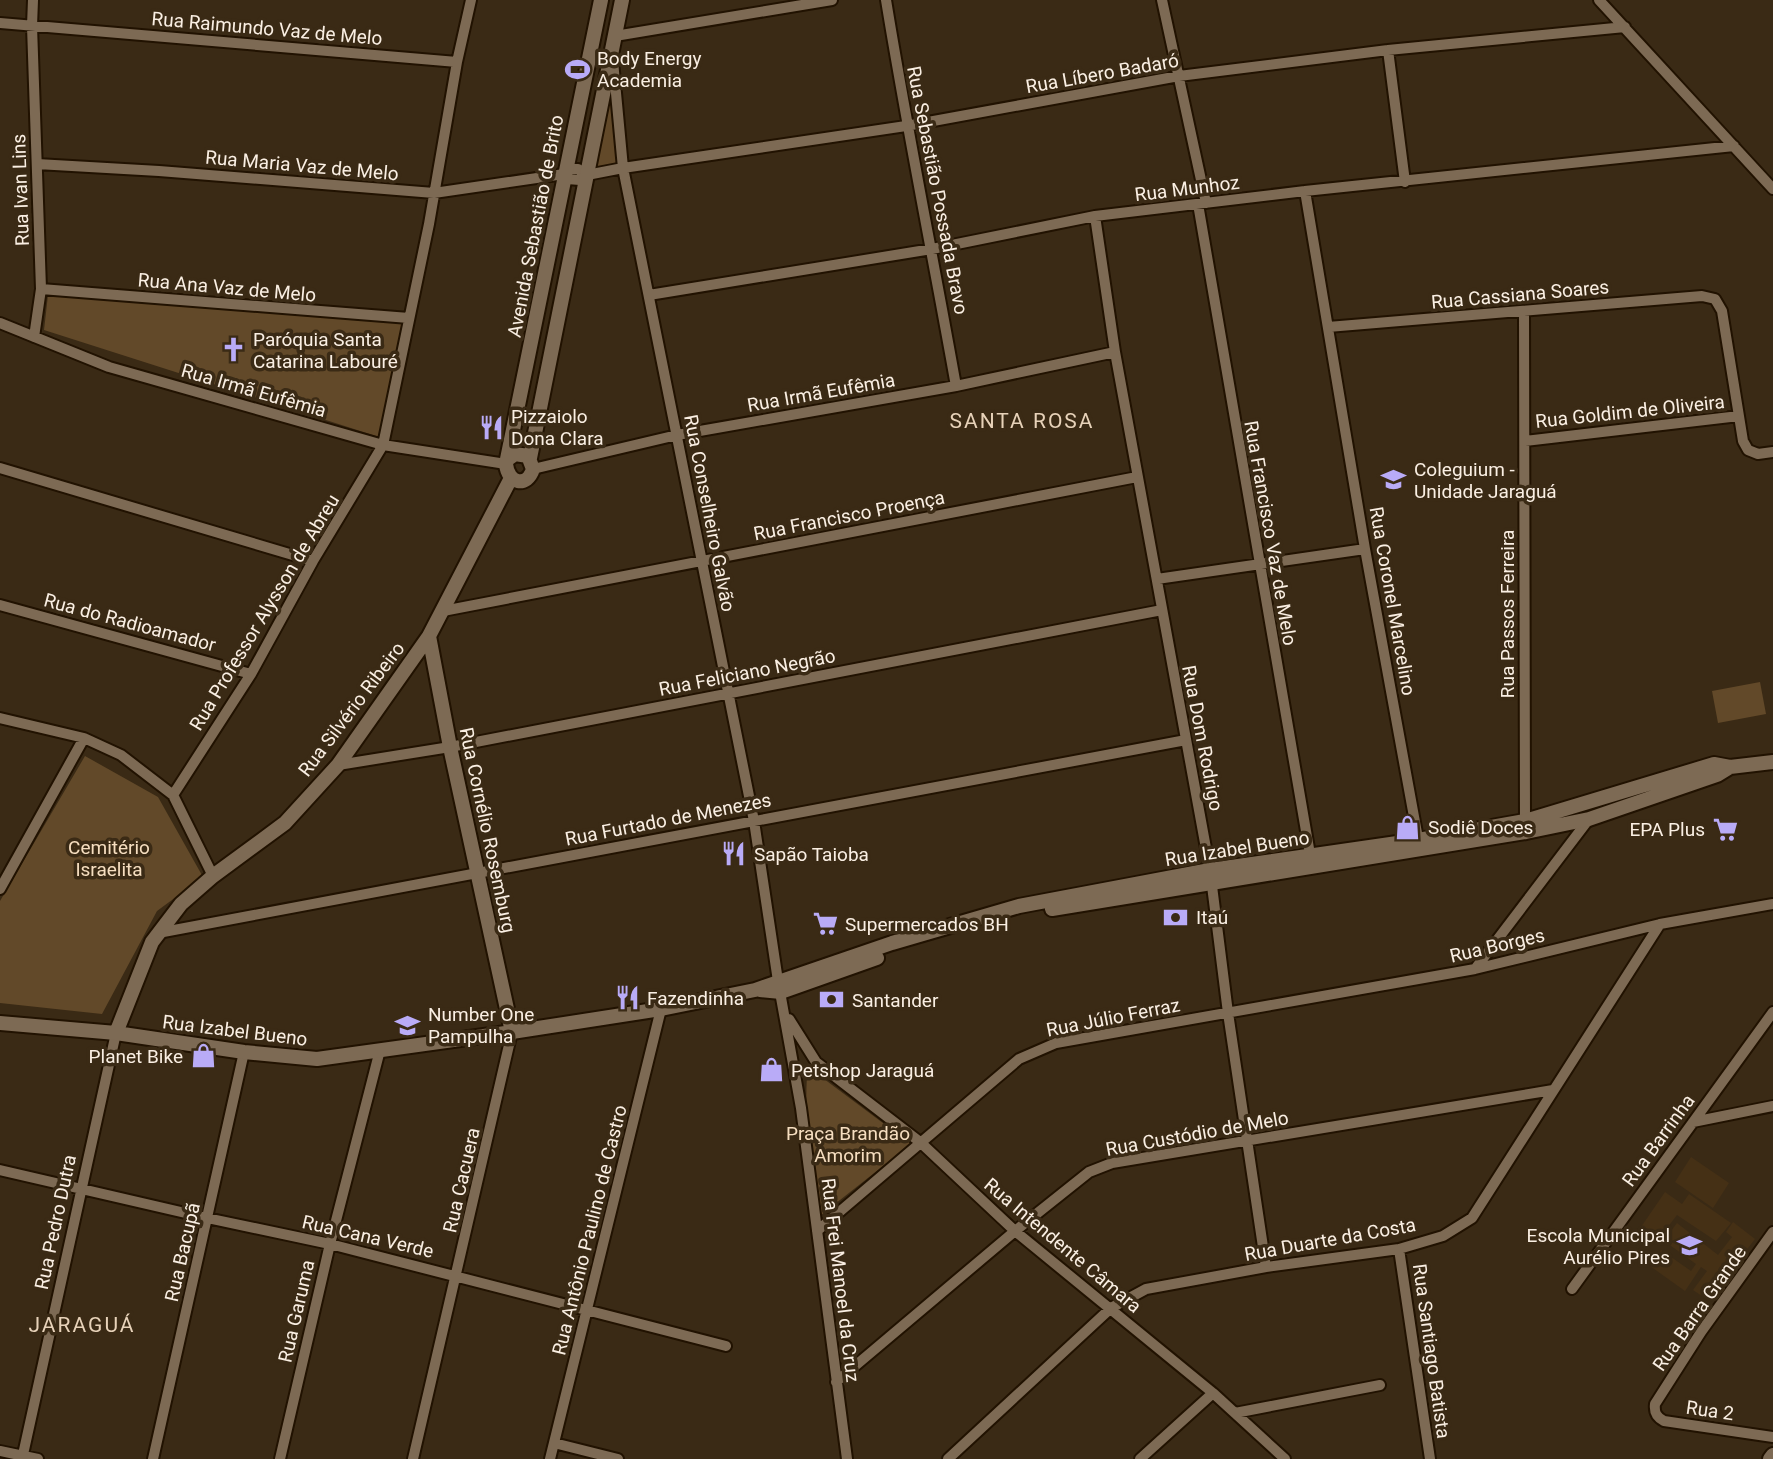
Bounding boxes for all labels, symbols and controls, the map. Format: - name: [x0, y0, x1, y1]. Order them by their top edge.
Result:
- street label: Rua Raimundo Vaz de Melo: [151, 7, 383, 50]
- place label: Body Energy Academia: [597, 47, 701, 92]
- street label: Rua Líbero Badaró: [1024, 49, 1180, 98]
- sports icon: Body Energy Academia: [563, 55, 591, 83]
- street label: Rua Sebastião Possada Bravo: [902, 64, 973, 316]
- street label: Avenida Sebastião de Brito: [503, 113, 568, 339]
- street label: Rua Ivan Lins: [7, 134, 34, 246]
- street label: Rua Maria Vaz de Melo: [204, 146, 400, 185]
- street label: Rua Munhoz: [1133, 171, 1241, 206]
- street label: Rua Ana Vaz de Melo: [137, 268, 317, 307]
- street label: Rua Cassiana Soares: [1430, 275, 1610, 314]
- place label: Paróquia Santa Catarina Labouré: [253, 328, 398, 373]
- church icon: Paróquia Santa Catarina Labouré: [219, 336, 247, 364]
- street label: Rua Irmã Eufêmia: [179, 359, 329, 422]
- street label: Rua Irmã Eufêmia: [745, 368, 897, 417]
- street label: Rua Goldim de Oliveira: [1534, 390, 1726, 433]
- place label: Pizzaiolo Dona Clara: [511, 405, 604, 450]
- district label: SANTA ROSA: [949, 409, 1095, 433]
- street label: Rua Conselheiro Galvão: [679, 412, 740, 614]
- restaurant icon: Pizzaiolo Dona Clara: [477, 413, 505, 441]
- street label: Rua Francisco Vaz de Melo: [1239, 419, 1302, 647]
- place label: Coleguium - Unidade Jaraguá: [1414, 458, 1557, 503]
- school or university icon: Coleguium - Unidade Jaraguá: [1380, 466, 1408, 494]
- street label: Rua Francisco Proença: [752, 486, 947, 545]
- street label: Rua Professor Alysson de Abreu: [185, 490, 344, 735]
- street label: Rua Coronel Marcelino: [1365, 505, 1420, 697]
- street label: Rua Passos Ferreira: [1496, 530, 1519, 698]
- street label: Rua do Radioamador: [41, 588, 219, 657]
- street label: Rua Silvério Ribeiro: [293, 638, 409, 781]
- street label: Rua Feliciano Negrão: [657, 644, 837, 701]
- street label: Rua Dom Rodrigo: [1177, 663, 1228, 813]
- street label: Rua Cornélio Rosemburg: [454, 725, 521, 935]
- street label: Rua Furtado de Menezes: [563, 788, 773, 851]
- shop icon: Sodiê Doces: [1394, 813, 1422, 841]
- supermarket icon: EPA Plus: [1711, 815, 1739, 843]
- place label: Sodiê Doces: [1428, 816, 1533, 839]
- place label: EPA Plus: [1630, 818, 1705, 841]
- street label: Rua Izabel Bueno: [1163, 826, 1311, 871]
- park label: Cemitério Israelita: [68, 836, 150, 881]
- restaurant icon: Sapão Taioba: [720, 840, 748, 868]
- place label: Sapão Taioba: [754, 843, 869, 866]
- bank icon: Itaú: [1162, 903, 1190, 931]
- place label: Itaú: [1196, 906, 1228, 929]
- supermarket icon: Supermercados BH: [811, 910, 839, 938]
- place label: Supermercados BH: [845, 913, 1009, 936]
- street label: Rua Borges: [1447, 923, 1547, 968]
- restaurant icon: Fazendinha: [613, 984, 641, 1012]
- bank icon: Santander: [818, 986, 846, 1014]
- place label: Fazendinha: [647, 987, 744, 1010]
- place label: Santander: [852, 989, 939, 1012]
- street label: Rua Júlio Ferraz: [1044, 993, 1182, 1042]
- place label: Number One Pampulha: [428, 1003, 534, 1048]
- street label: Rua Izabel Bueno: [161, 1010, 309, 1051]
- school or university icon: Number One Pampulha: [394, 1011, 422, 1039]
- shop icon: Planet Bike: [189, 1042, 217, 1070]
- place label: Planet Bike: [89, 1045, 183, 1068]
- shop icon: Petshop Jaraguá: [757, 1056, 785, 1084]
- place label: Petshop Jaraguá: [791, 1059, 934, 1082]
- street label: Rua Barrinha: [1617, 1090, 1700, 1191]
- street label: Rua Antônio Paulino de Castro: [547, 1103, 632, 1358]
- street label: Rua Custódio de Melo: [1104, 1106, 1290, 1161]
- park label: Praça Brandão Amorim: [786, 1122, 910, 1167]
- street label: Rua Cacuera: [438, 1125, 485, 1235]
- street label: Rua Pedro Dutra: [30, 1153, 81, 1292]
- street label: Rua Intendente Câmara: [979, 1173, 1146, 1318]
- street label: Rua Frei Manoel da Cruz: [817, 1177, 864, 1383]
- street label: Rua Bacupã: [160, 1200, 205, 1304]
- street label: Rua Cana Verde: [300, 1210, 436, 1263]
- street label: Rua Duarte da Costa: [1243, 1213, 1418, 1266]
- place label: Escola Municipal Aurélio Pires: [1527, 1224, 1670, 1269]
- school or university icon: Escola Municipal Aurélio Pires: [1676, 1232, 1704, 1260]
- street label: Rua Barra Grande: [1648, 1241, 1751, 1375]
- street label: Rua Garuma: [274, 1258, 319, 1365]
- street label: Rua Santiago Batista: [1408, 1262, 1455, 1440]
- district label: JARAGUÁ: [29, 1313, 135, 1337]
- street label: Rua 2: [1685, 1396, 1735, 1425]

